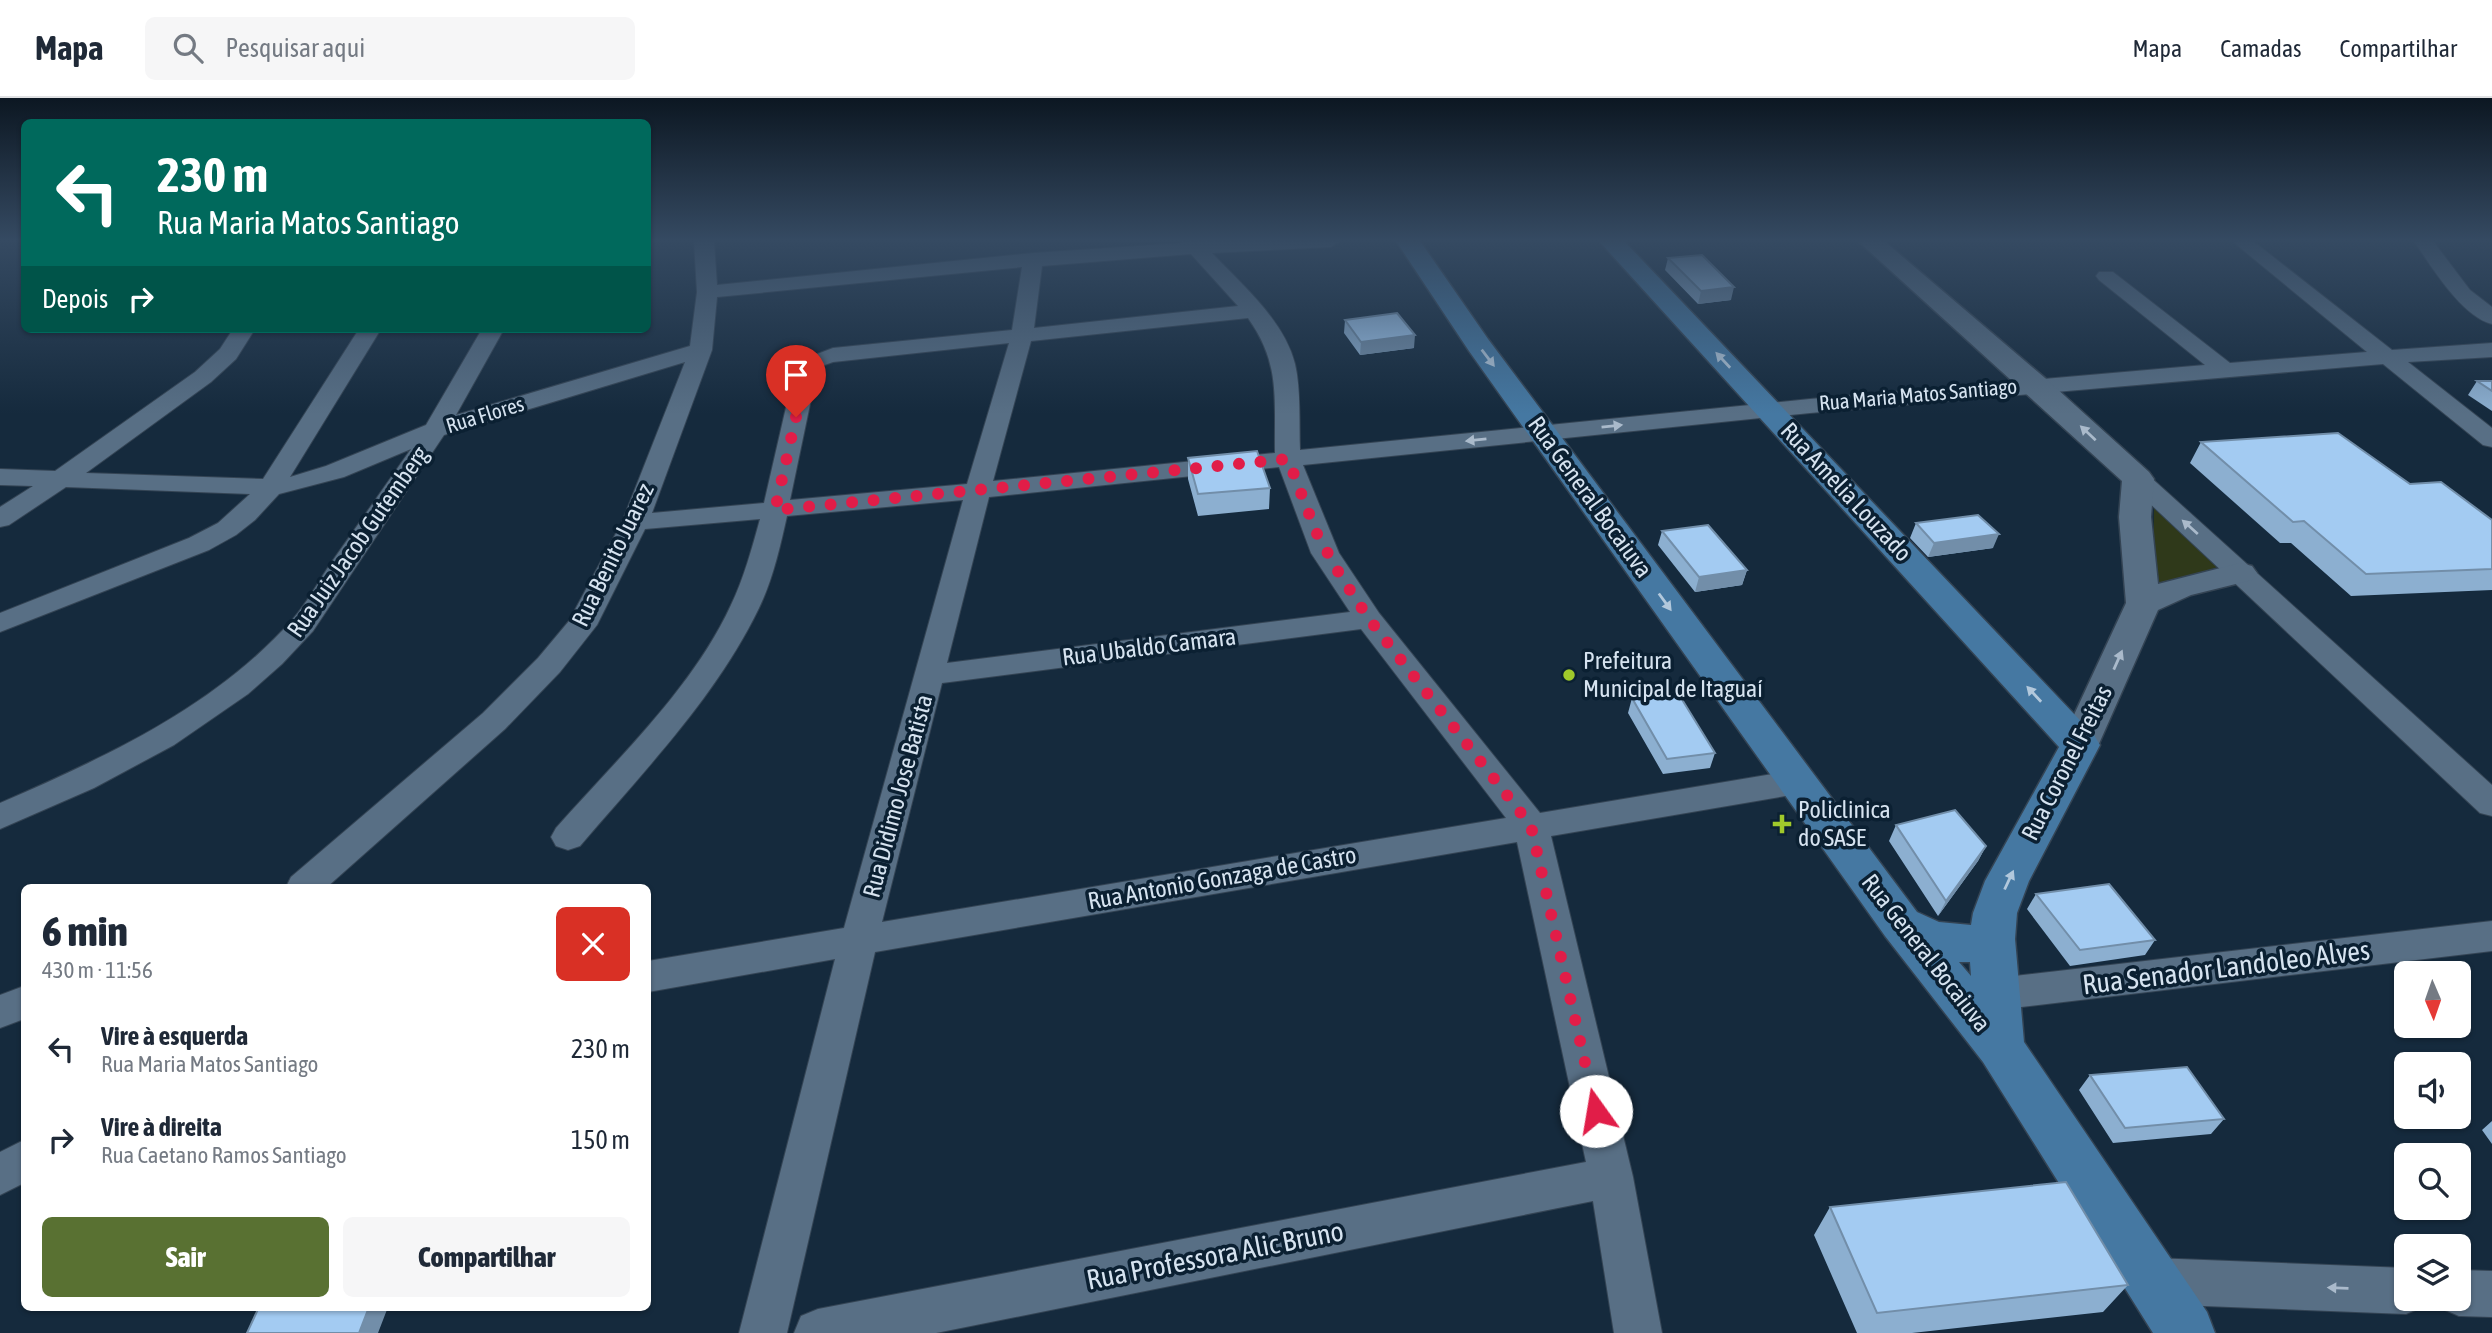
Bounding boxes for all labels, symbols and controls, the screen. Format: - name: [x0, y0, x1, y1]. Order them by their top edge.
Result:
- search box: [145, 17, 635, 80]
- text: Mapa: [35, 29, 103, 67]
- icon: search: [169, 29, 207, 67]
- text: Pesquisar aqui: [225, 33, 365, 63]
- text: Mapa: [2132, 35, 2182, 62]
- text: Camadas: [2220, 35, 2302, 62]
- text: Compartilhar: [2340, 35, 2457, 62]
- text: 230 m: [157, 146, 268, 202]
- icon: left: [42, 147, 133, 238]
- text: Rua Maria Matos Santiago: [157, 204, 460, 241]
- icon: right: [122, 280, 160, 318]
- text: Depois: [42, 284, 108, 314]
- pin: [766, 345, 826, 417]
- one-way arrow: [1481, 349, 1495, 368]
- one-way arrow: [1715, 352, 1731, 369]
- icon: arrive: [777, 356, 815, 394]
- street label: Rua Maria Matos Santiago: [1818, 373, 2018, 415]
- street label: Rua Flores: [443, 391, 527, 437]
- street label: Rua General Bocaiuva: [1523, 411, 1658, 582]
- street label: Rua Amelia Louzado: [1775, 417, 1917, 566]
- one-way arrow: [1601, 420, 1623, 431]
- one-way arrow: [2079, 425, 2097, 441]
- one-way arrow: [1465, 435, 1487, 446]
- street label: Rua Juiz Jacob Gutemberg: [282, 441, 434, 642]
- street label: Rua Benito Juarez: [566, 479, 659, 631]
- one-way arrow: [2182, 519, 2199, 535]
- one-way arrow: [1658, 593, 1672, 611]
- street label: Rua Ubaldo Camara: [1060, 622, 1237, 671]
- place label: Prefeitura Municipal de Itaguaí: [1583, 647, 1763, 702]
- one-way arrow: [2113, 649, 2124, 670]
- marker: Prefeitura Municipal de Itaguaí: [1561, 667, 1577, 683]
- street label: Rua Coronel Freitas: [2016, 681, 2117, 845]
- one-way arrow: [2026, 685, 2042, 703]
- street label: Rua Didimo Jose Batista: [857, 691, 938, 900]
- place label: Policlinica do SASE: [1798, 796, 1891, 851]
- marker: Policlinica do SASE: [1772, 814, 1792, 834]
- street label: Rua Antonio Gonzaga de Castro: [1086, 841, 1358, 914]
- street label: Rua General Bocaiuva: [1857, 869, 1996, 1037]
- one-way arrow: [2004, 869, 2015, 890]
- text: 6 min: [42, 907, 128, 955]
- button: close: [556, 907, 630, 981]
- street label: Rua Senador Landoleo Alves: [2080, 933, 2372, 1001]
- text: 430 m · 11:56: [42, 957, 153, 983]
- north arrow: [2394, 961, 2471, 1038]
- map controls: [2394, 961, 2471, 1311]
- text: Vire à esquerda: [101, 1021, 248, 1051]
- icon: left: [42, 1030, 80, 1068]
- text: 230 m: [571, 1034, 630, 1064]
- text: Rua Maria Matos Santiago: [101, 1051, 318, 1077]
- button: sound: [2394, 1052, 2471, 1129]
- position arrow: [1559, 1074, 1633, 1148]
- text: Vire à direita: [101, 1112, 222, 1142]
- icon: right: [42, 1121, 80, 1159]
- text: 150 m: [571, 1125, 630, 1155]
- text: Rua Caetano Ramos Santiago: [101, 1142, 347, 1168]
- button: search: [2394, 1143, 2471, 1220]
- street label: Rua Professora Alic Bruno: [1084, 1214, 1346, 1296]
- button: Sair: [42, 1217, 329, 1297]
- button: Compartilhar: [343, 1217, 630, 1297]
- button: layers: [2394, 1234, 2471, 1311]
- one-way arrow: [2327, 1283, 2349, 1294]

